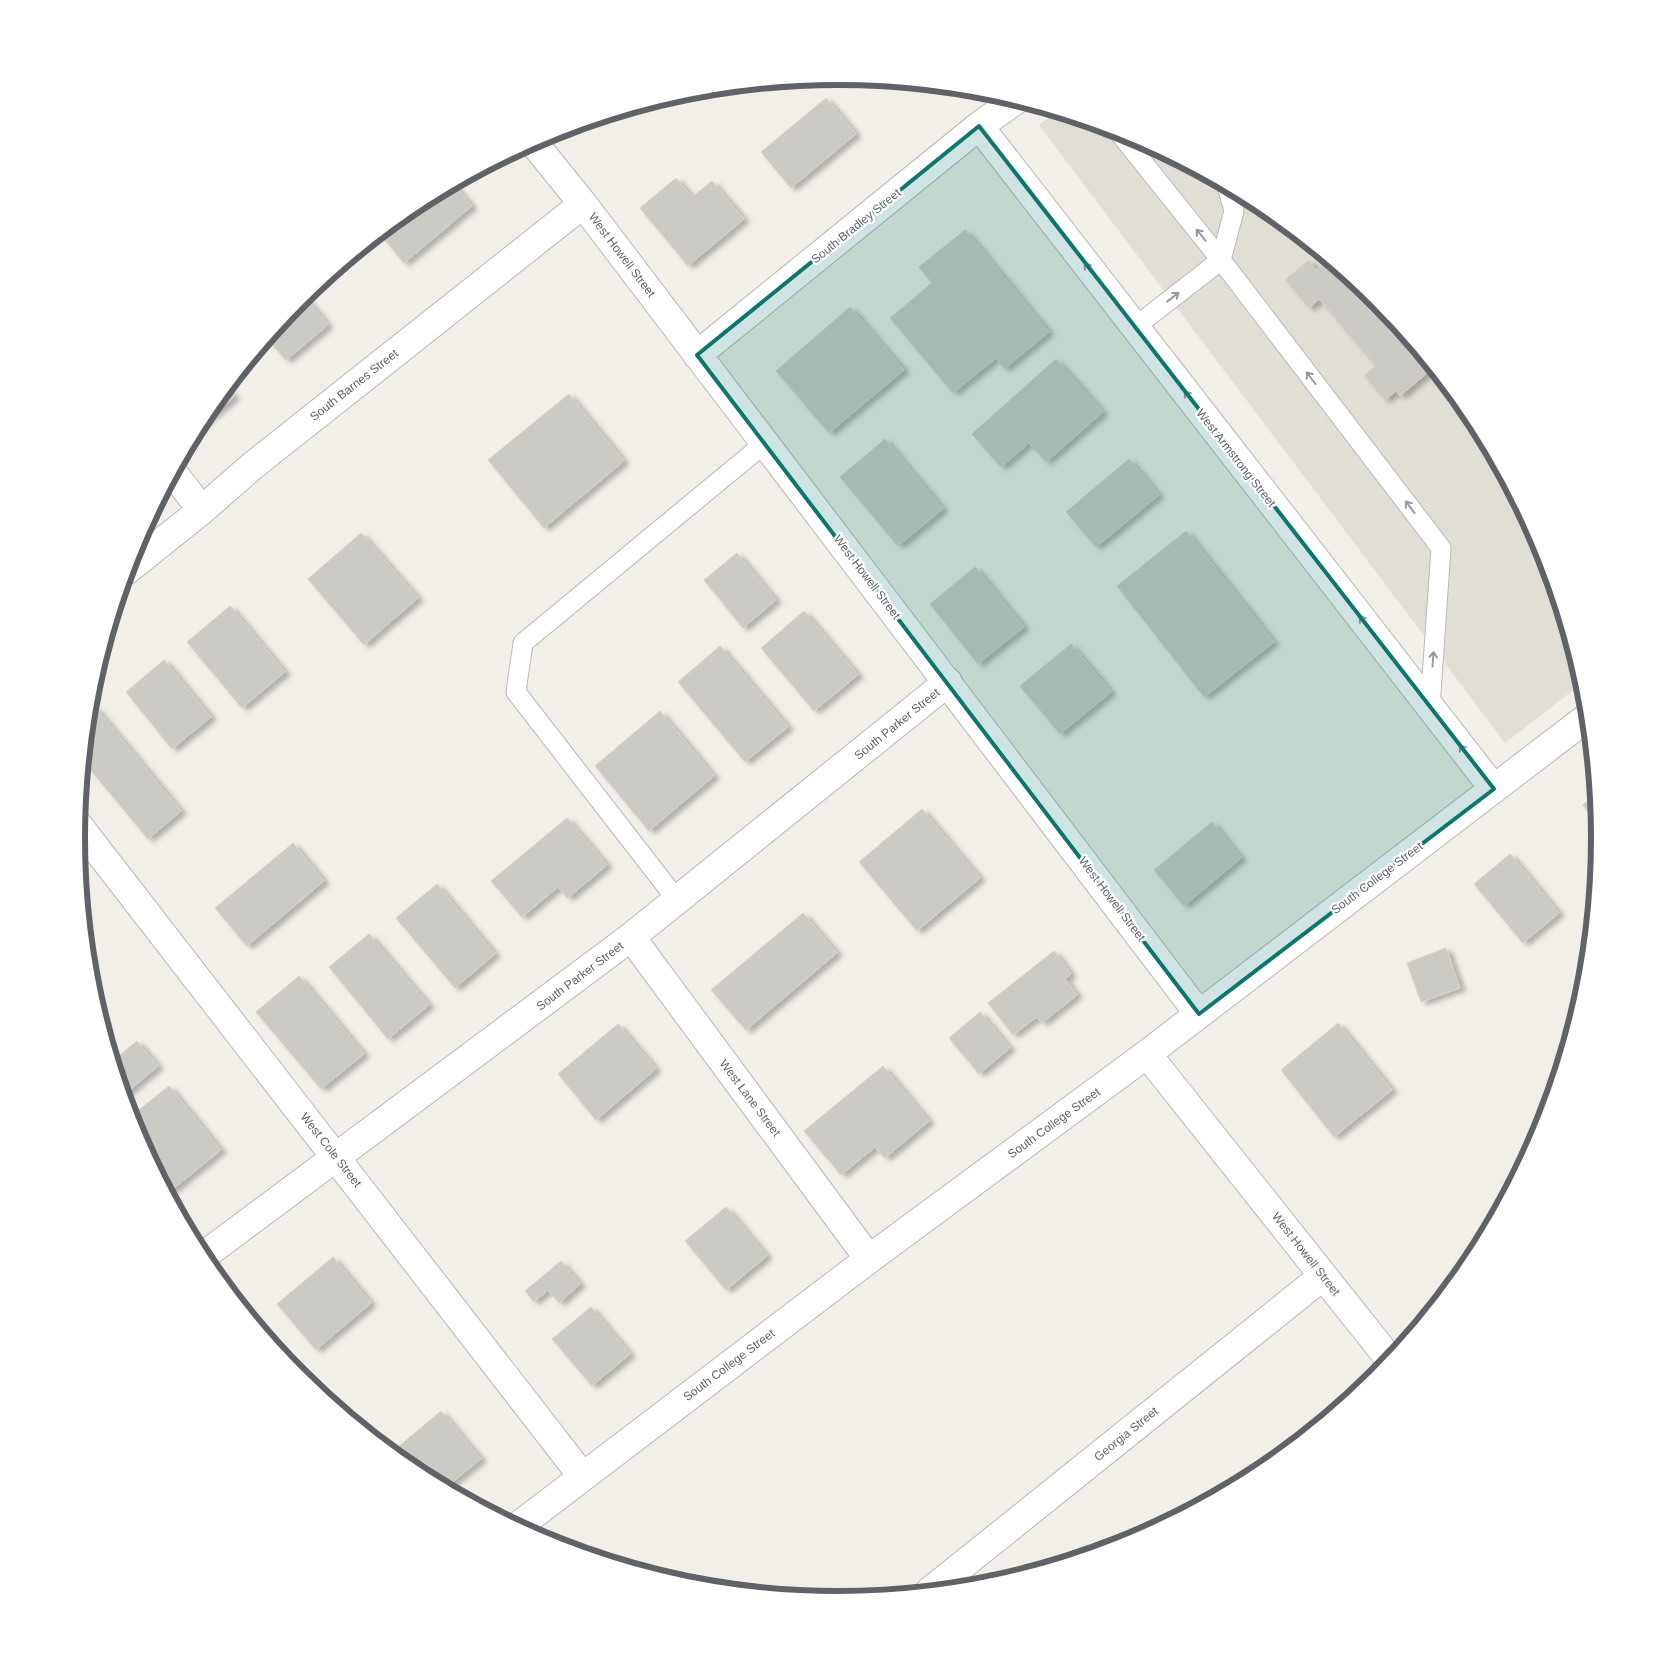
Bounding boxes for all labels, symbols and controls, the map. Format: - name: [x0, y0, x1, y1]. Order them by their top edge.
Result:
- street label: South Bradley Street: [809, 185, 904, 266]
- street label: West Howell Street: [586, 210, 659, 300]
- one-way arrow: [1196, 229, 1207, 242]
- one-way arrow: [1084, 263, 1095, 276]
- one-way arrow: [1166, 292, 1179, 303]
- street label: South Barnes Street: [307, 346, 401, 424]
- one-way arrow: [1306, 372, 1317, 385]
- one-way arrow: [1184, 390, 1194, 404]
- street label: West Armstrong Street: [1193, 406, 1279, 510]
- one-way arrow: [1404, 501, 1415, 514]
- street label: West Howell Street: [831, 532, 904, 622]
- one-way arrow: [1358, 616, 1369, 629]
- one-way arrow: [1429, 651, 1438, 667]
- street label: South Parker Street: [852, 685, 943, 763]
- one-way arrow: [1458, 744, 1469, 757]
- street label: South College Street: [1329, 839, 1426, 917]
- street label: West Howell Street: [1076, 854, 1149, 944]
- street label: South Parker Street: [534, 938, 627, 1013]
- street label: West Lane Street: [717, 1057, 784, 1140]
- street label: South College Street: [1005, 1084, 1103, 1161]
- street label: West Cole Street: [298, 1110, 365, 1190]
- street label: West Howell Street: [1269, 1210, 1343, 1299]
- street label: South College Street: [681, 1326, 778, 1404]
- street label: Georgia Street: [1091, 1404, 1161, 1464]

